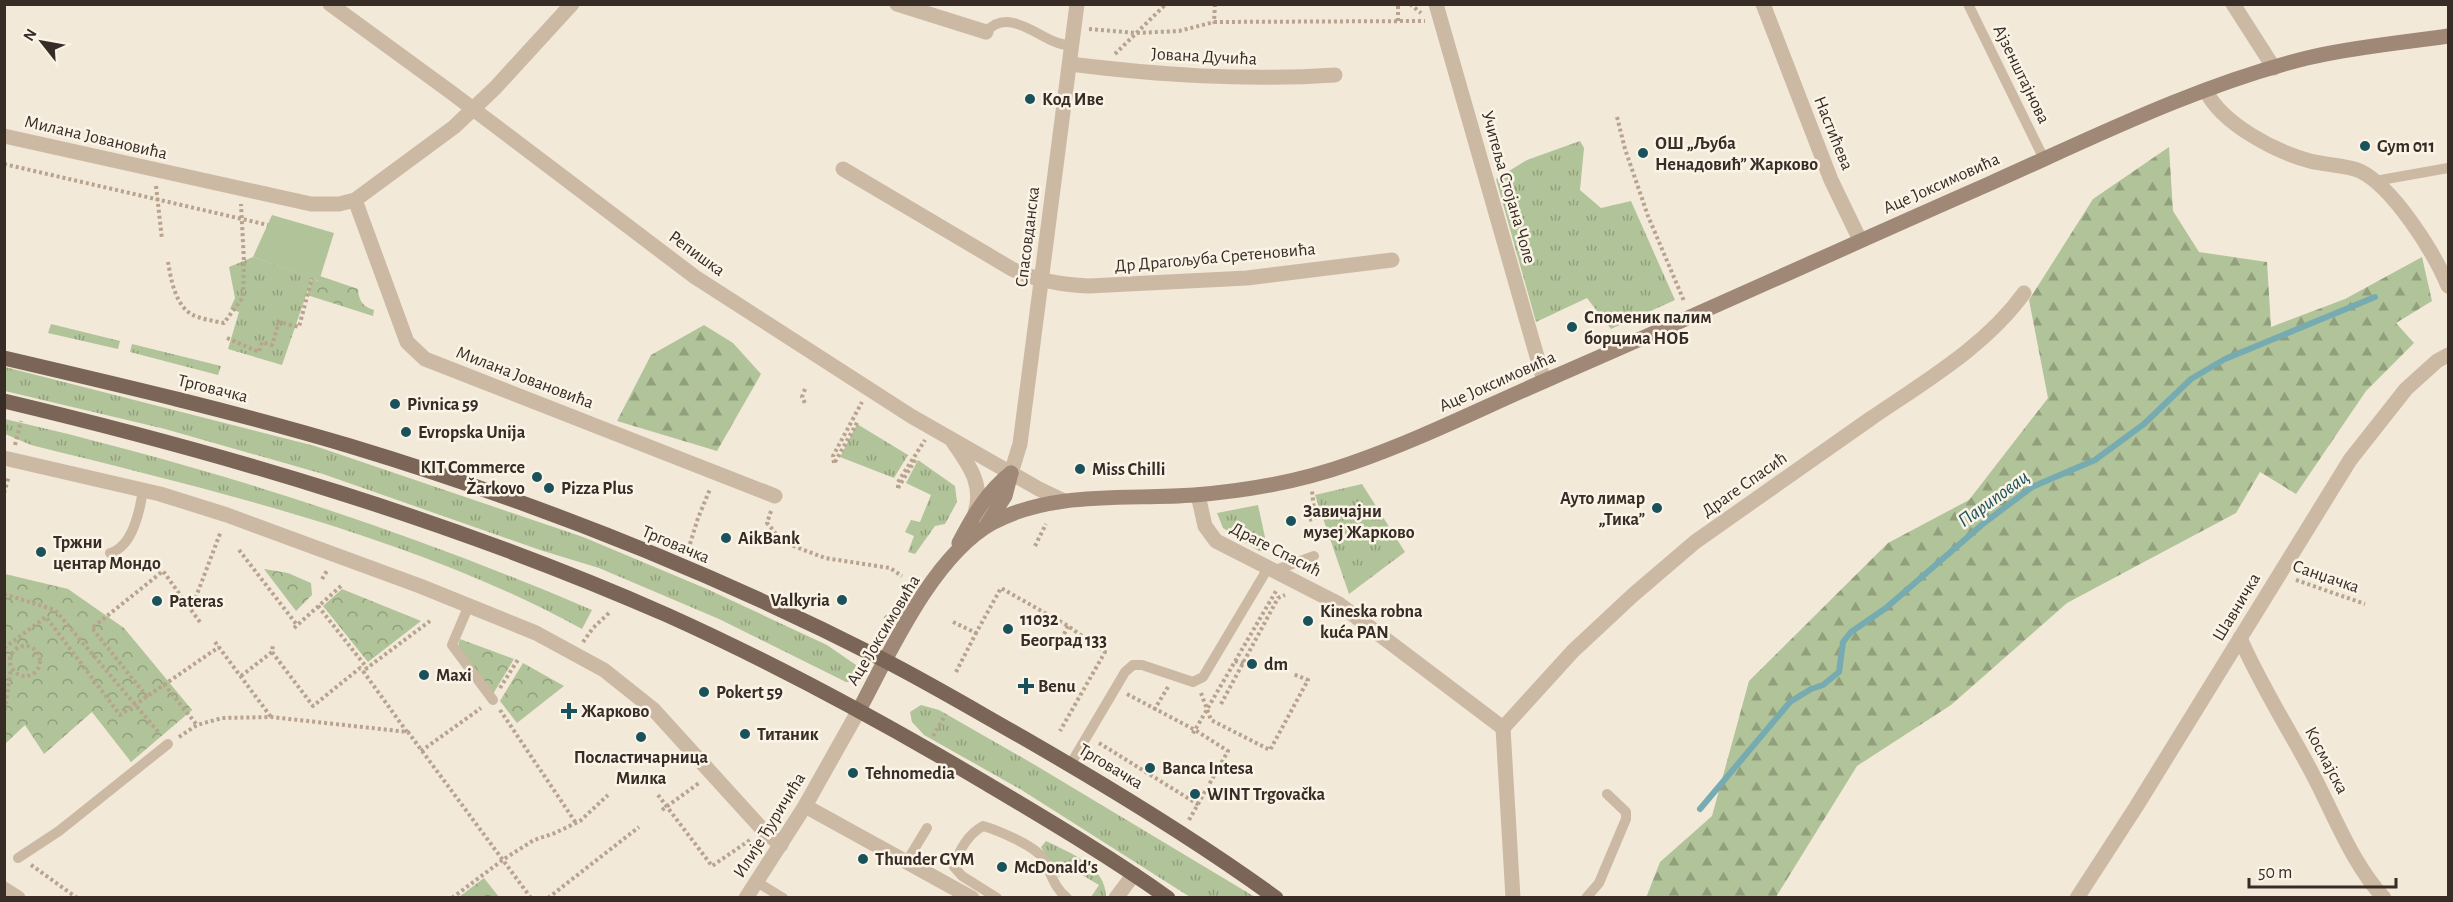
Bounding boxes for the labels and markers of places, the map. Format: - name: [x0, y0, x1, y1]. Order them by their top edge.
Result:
- place label: Код Иве: [1042, 91, 1104, 109]
- marker: Код Иве: [1023, 92, 1037, 106]
- place label: ОШ „Љуба Ненадовић” Жарково: [1655, 135, 1818, 174]
- place label: Gym 011: [2377, 138, 2435, 156]
- marker: Gym 011: [2358, 139, 2372, 153]
- marker: ОШ „Љуба Ненадовић” Жарково: [1636, 146, 1650, 160]
- place label: Споменик палим борцима НОБ: [1584, 309, 1712, 348]
- marker: Споменик палим борцима НОБ: [1565, 320, 1579, 334]
- place label: Pivnica 59: [407, 396, 479, 414]
- marker: Pivnica 59: [388, 397, 402, 411]
- place label: Evropska Unija: [418, 424, 526, 442]
- marker: Evropska Unija: [399, 425, 413, 439]
- place label: KIT Commerce Žarkovo: [421, 459, 525, 498]
- place label: Miss Chilli: [1092, 461, 1165, 479]
- marker: Miss Chilli: [1073, 462, 1087, 476]
- marker: KIT Commerce Žarkovo: [530, 470, 544, 484]
- place label: Pizza Plus: [561, 480, 633, 498]
- marker: Pizza Plus: [542, 481, 556, 495]
- place label: Ауто лимар „Тика”: [1560, 490, 1645, 529]
- marker: Ауто лимар „Тика”: [1650, 501, 1664, 515]
- place label: Завичајни музеј Жарково: [1303, 503, 1415, 542]
- marker: Завичајни музеј Жарково: [1284, 514, 1298, 528]
- place label: AikBank: [738, 530, 800, 548]
- marker: AikBank: [719, 531, 733, 545]
- place label: Тржни центар Мондо: [53, 534, 161, 573]
- marker: Тржни центар Мондо: [34, 545, 48, 559]
- place label: Valkyria: [770, 592, 830, 610]
- place label: Pateras: [169, 593, 223, 611]
- marker: Valkyria: [835, 593, 849, 607]
- marker: Pateras: [150, 594, 164, 608]
- place label: Kineska robna kuća PAN: [1320, 603, 1423, 642]
- place label: 11032 Београд 133: [1020, 611, 1107, 650]
- marker: Kineska robna kuća PAN: [1301, 614, 1315, 628]
- marker: 11032 Београд 133: [1001, 622, 1015, 636]
- place label: dm: [1264, 656, 1288, 674]
- marker: dm: [1245, 657, 1259, 671]
- place label: Maxi: [436, 667, 472, 685]
- marker: Maxi: [417, 668, 431, 682]
- place label: Benu: [1038, 678, 1076, 696]
- marker: Benu: [1019, 679, 1033, 693]
- place label: Pokert 59: [716, 684, 783, 702]
- marker: Pokert 59: [697, 685, 711, 699]
- place label: Жарково: [581, 703, 650, 721]
- marker: Жарково: [562, 704, 576, 718]
- place label: Титаник: [757, 726, 819, 744]
- marker: Титаник: [738, 727, 752, 741]
- marker: Посластичарница Милка: [634, 730, 648, 744]
- place label: Посластичарница Милка: [574, 749, 709, 788]
- place label: Banca Intesa: [1162, 760, 1254, 778]
- marker: Banca Intesa: [1143, 761, 1157, 775]
- place label: Tehnomedia: [865, 765, 955, 783]
- marker: Tehnomedia: [846, 766, 860, 780]
- place label: WINT Trgovačka: [1207, 786, 1325, 804]
- marker: WINT Trgovačka: [1188, 787, 1202, 801]
- place label: Thunder GYM: [875, 851, 974, 869]
- marker: Thunder GYM: [856, 852, 870, 866]
- place label: McDonald's: [1014, 859, 1098, 877]
- marker: McDonald's: [995, 860, 1009, 874]

